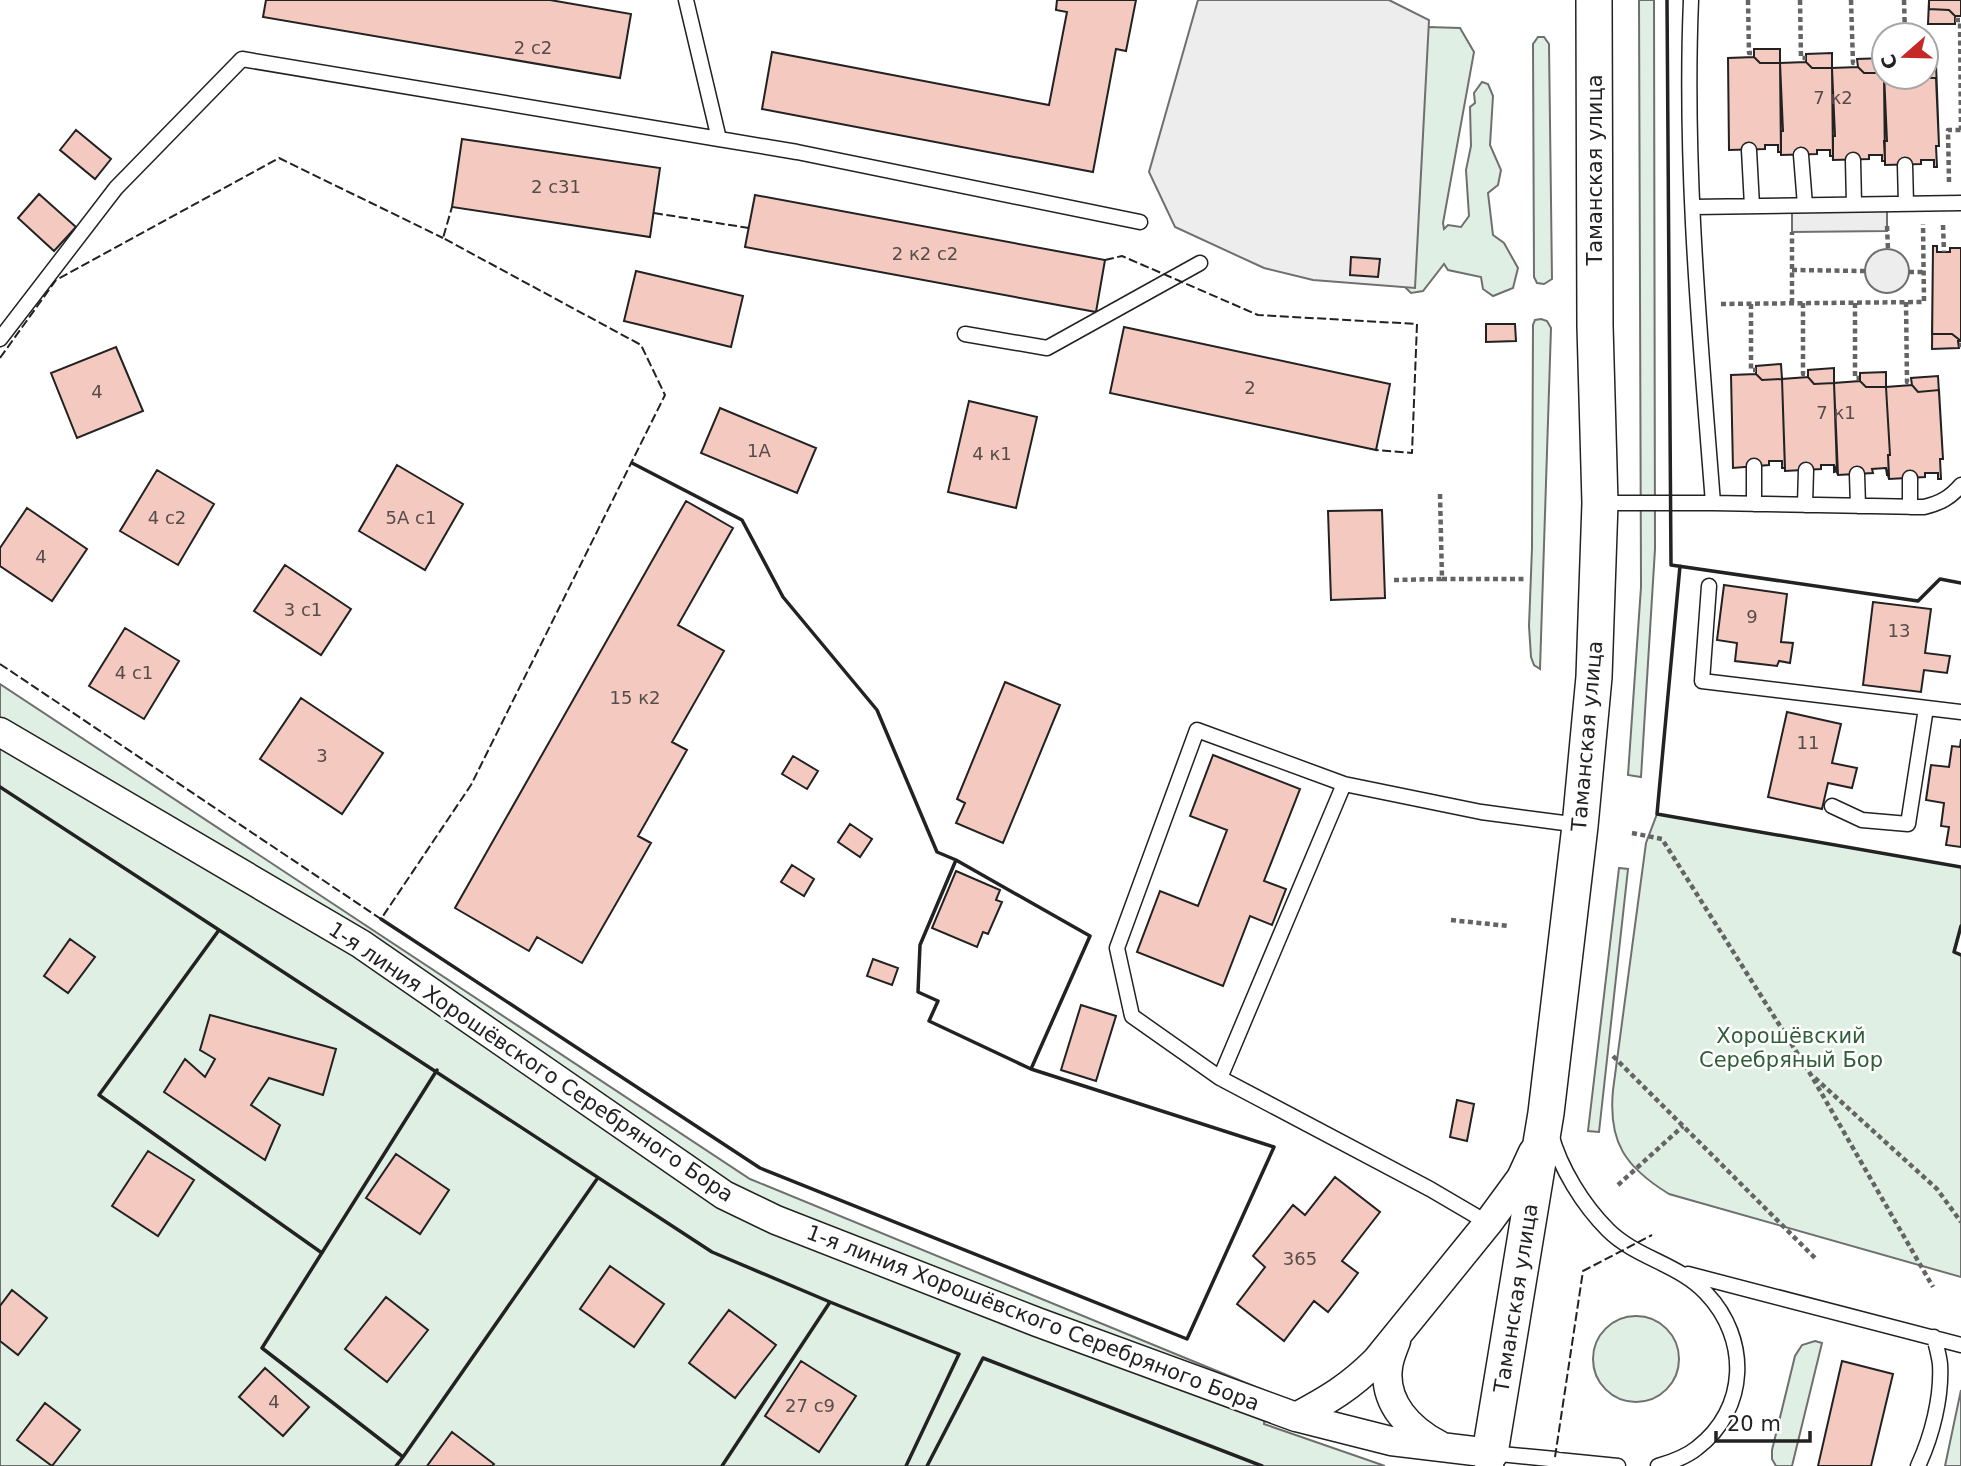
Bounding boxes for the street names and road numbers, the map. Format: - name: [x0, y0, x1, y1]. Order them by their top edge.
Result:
- street label: Таманская улица: [1583, 74, 1607, 267]
- street label: Таманская улица: [1567, 640, 1607, 833]
- street label: 1-я линия Хорошёвского Серебряного Бора: [324, 917, 738, 1207]
- street label: Таманская улица: [1489, 1202, 1543, 1395]
- street label: 1-я линия Хорошёвского Серебряного Бора: [803, 1220, 1263, 1416]

